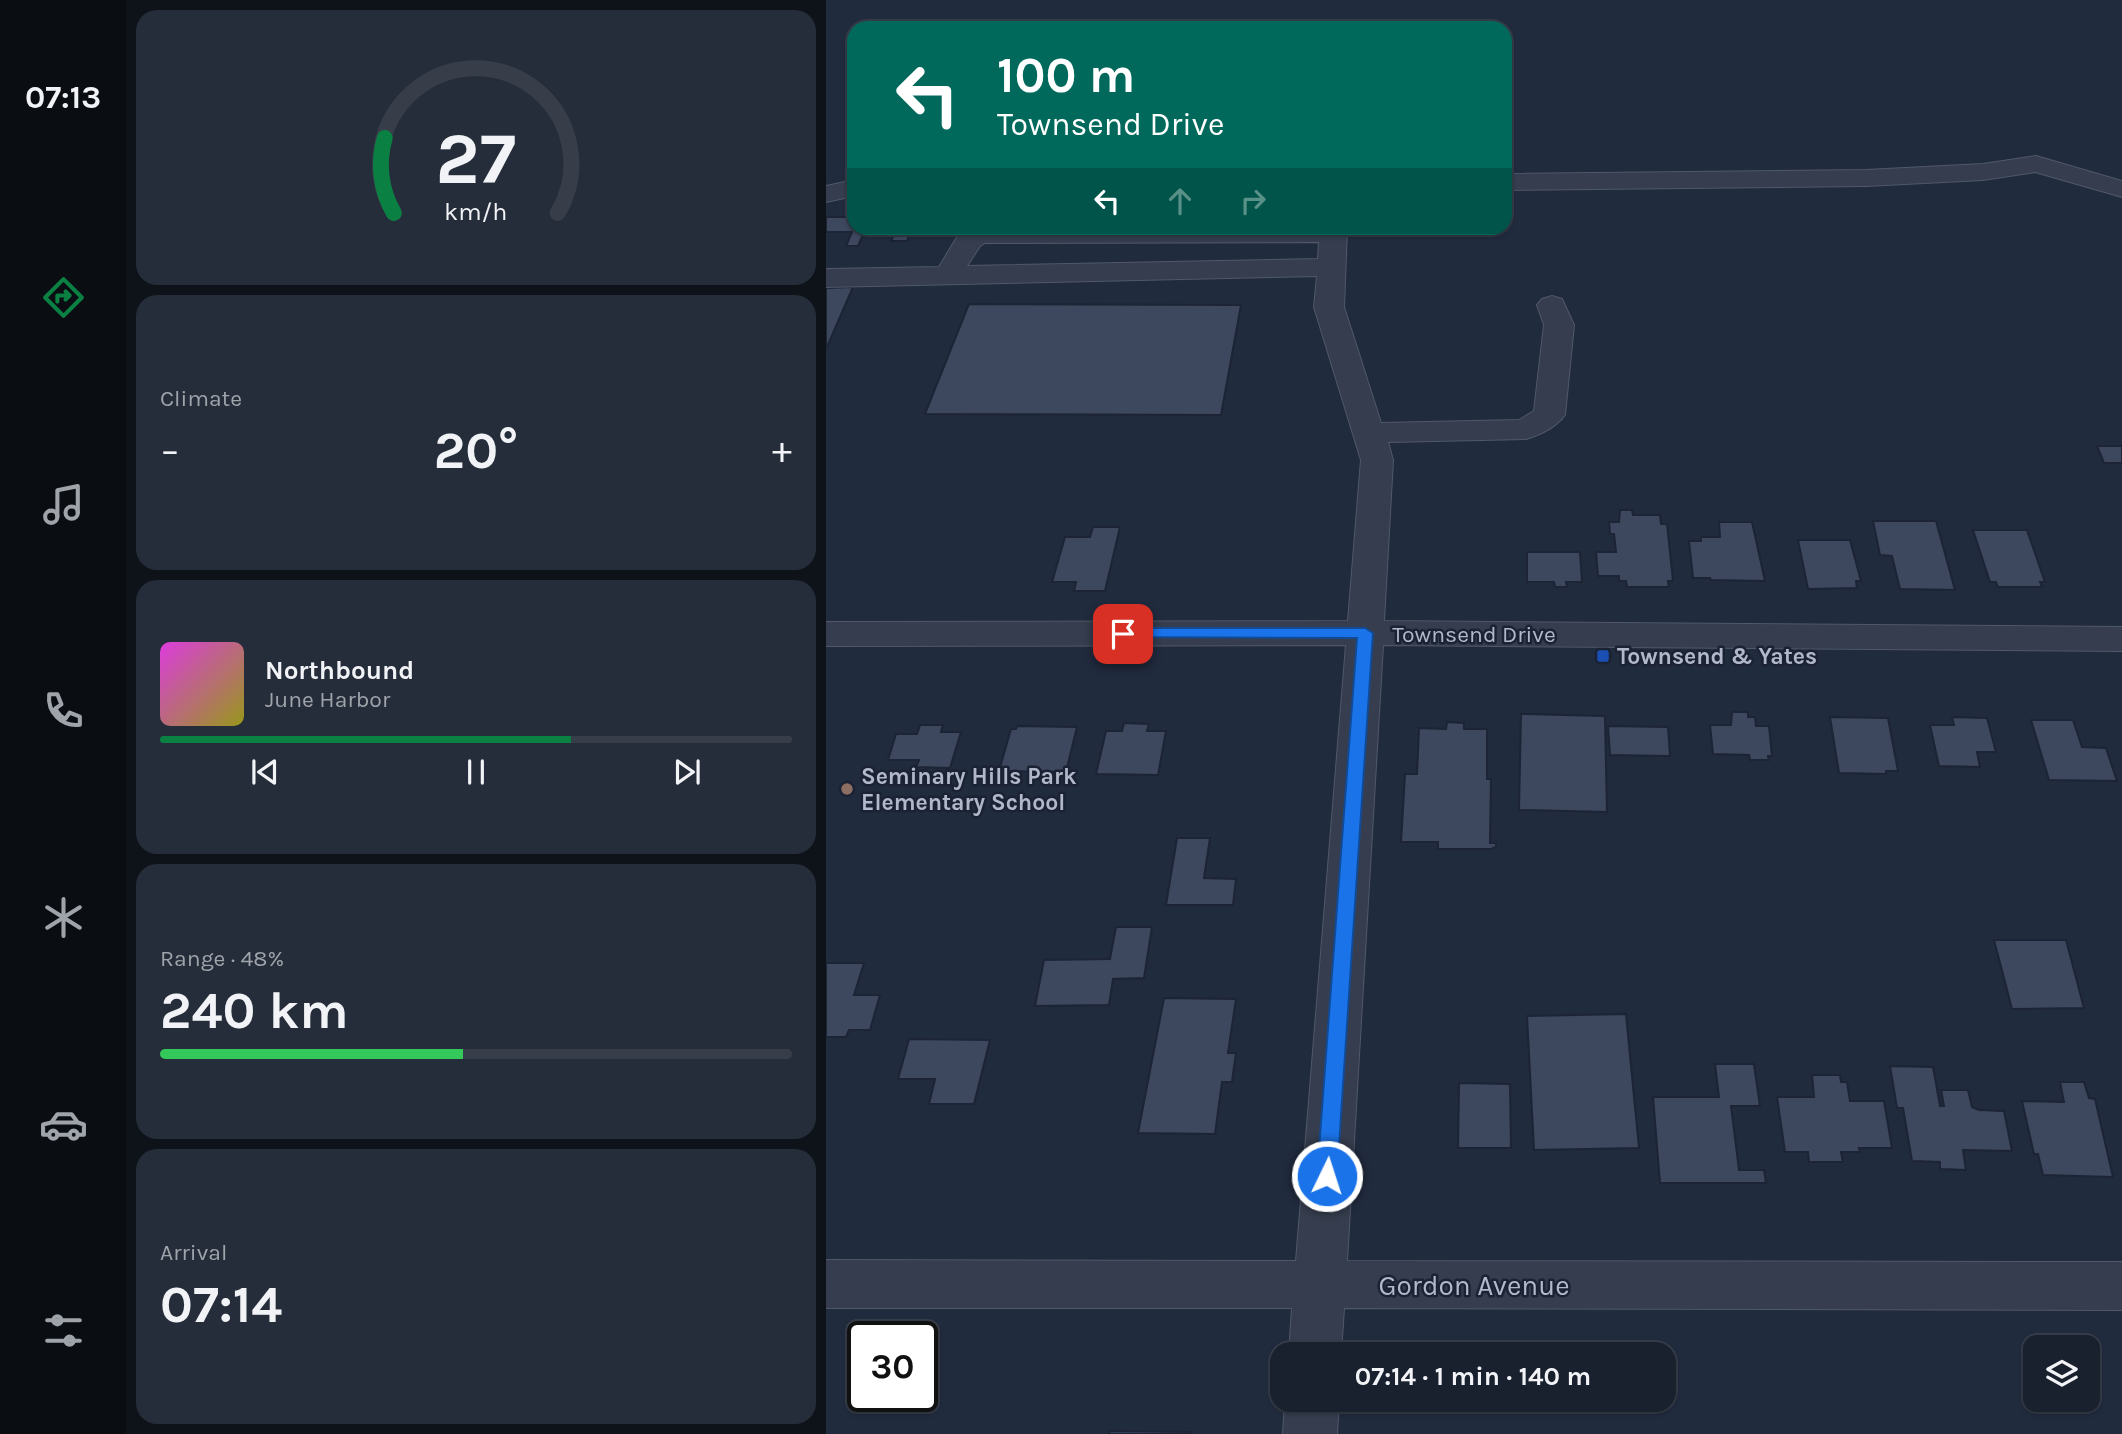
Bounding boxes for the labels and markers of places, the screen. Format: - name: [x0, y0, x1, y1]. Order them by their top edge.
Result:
- pin: [1093, 604, 1153, 664]
- place label: Townsend & Yates: [1617, 643, 1817, 670]
- marker: Townsend & Yates: [1595, 648, 1611, 664]
- place label: Seminary Hills Park Elementary School: [861, 763, 1077, 816]
- marker: Seminary Hills Park Elementary School: [839, 781, 855, 797]

